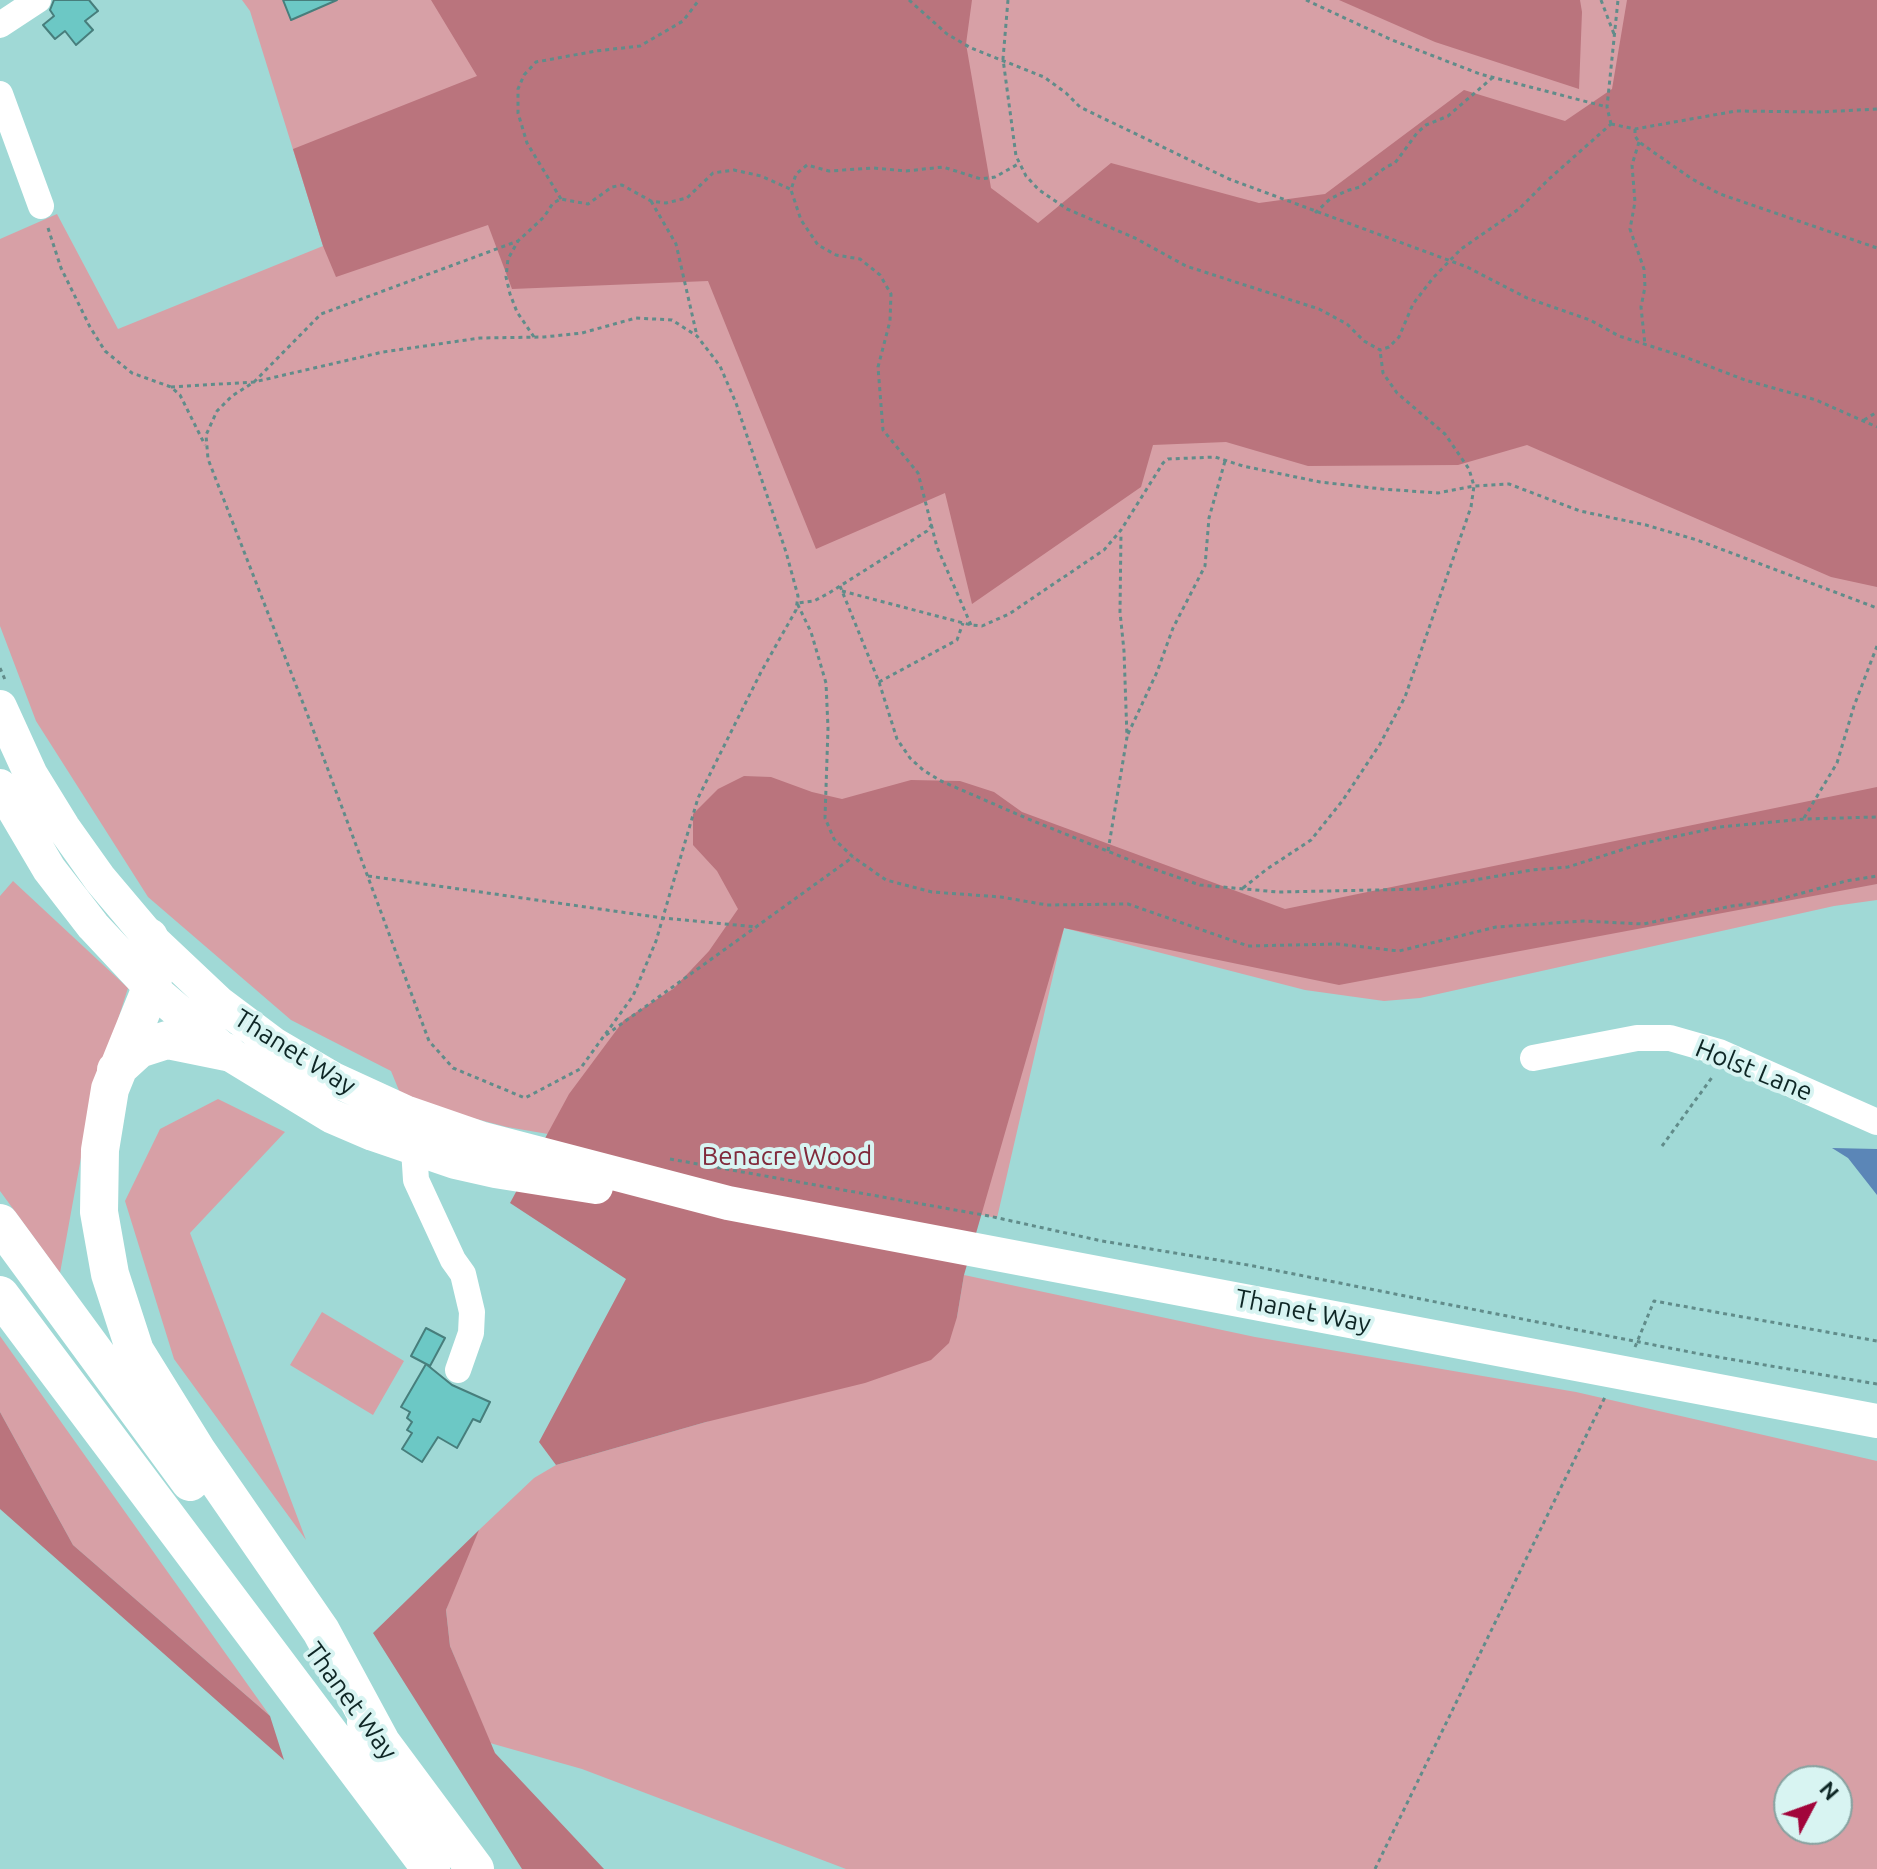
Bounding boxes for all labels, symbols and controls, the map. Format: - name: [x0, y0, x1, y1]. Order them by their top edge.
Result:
- street label: Thanet Way: [228, 1002, 362, 1102]
- street label: Holst Lane: [1691, 1032, 1817, 1108]
- park label: Benacre Wood: [702, 1140, 872, 1172]
- street label: Thanet Way: [1233, 1283, 1373, 1339]
- street label: Thanet Way: [298, 1636, 404, 1766]
- north arrow: [1773, 1765, 1853, 1845]
- text: N: [1815, 1776, 1845, 1805]

